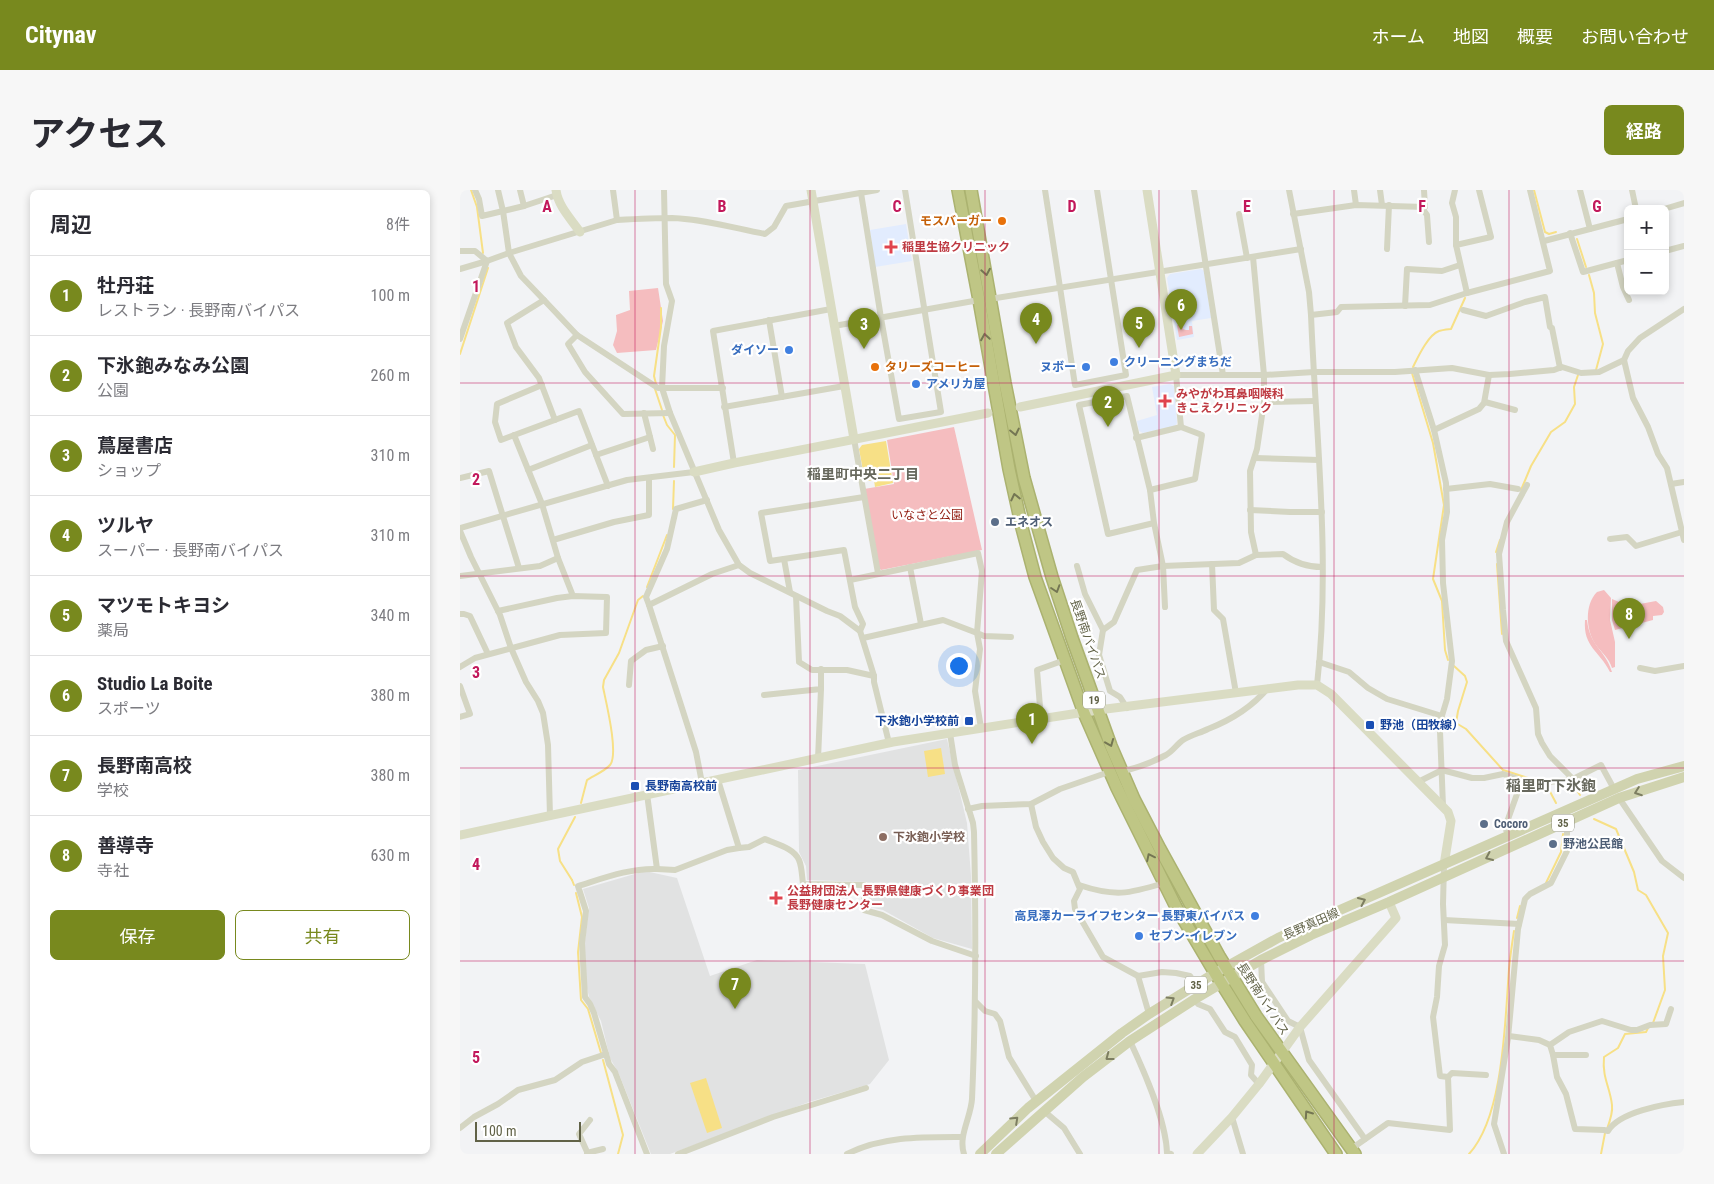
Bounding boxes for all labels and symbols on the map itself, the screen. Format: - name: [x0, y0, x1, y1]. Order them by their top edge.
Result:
- text: A: [542, 197, 552, 216]
- text: B: [718, 197, 727, 216]
- text: C: [892, 197, 902, 216]
- text: D: [1067, 197, 1077, 216]
- text: E: [1243, 197, 1251, 216]
- text: F: [1418, 197, 1426, 216]
- text: G: [1592, 197, 1602, 216]
- place label: モスバーガー: [920, 214, 992, 228]
- marker: モスバーガー: [996, 215, 1008, 227]
- marker: 稲里生協クリニック: [884, 240, 898, 254]
- place label: 稲里生協クリニック: [902, 240, 1010, 254]
- one-way arrow: [980, 268, 990, 277]
- text: 1: [472, 277, 480, 296]
- pin: 6: [1165, 289, 1197, 330]
- pin: 4: [1020, 303, 1052, 344]
- pin: 5: [1123, 307, 1155, 348]
- pin: 3: [848, 308, 880, 349]
- one-way arrow: [981, 332, 991, 341]
- place label: ダイソー: [731, 343, 779, 357]
- marker: ダイソー: [783, 344, 795, 356]
- place label: クリーニングまちだ: [1124, 355, 1232, 369]
- marker: クリーニングまちだ: [1108, 356, 1120, 368]
- place label: タリーズコーヒー: [885, 360, 980, 374]
- place label: ヌボー: [1040, 360, 1076, 374]
- marker: タリーズコーヒー: [869, 361, 881, 373]
- marker: ヌボー: [1080, 361, 1092, 373]
- place label: アメリカ屋: [926, 377, 985, 391]
- marker: アメリカ屋: [910, 378, 922, 390]
- pin: 2: [1092, 386, 1124, 427]
- place label: みやがわ耳鼻咽喉科 きこえクリニック: [1176, 387, 1284, 415]
- marker: みやがわ耳鼻咽喉科 きこえクリニック: [1158, 394, 1172, 408]
- one-way arrow: [1009, 428, 1020, 437]
- district label: 稲里町中央二丁目: [807, 466, 919, 482]
- text: 2: [472, 470, 480, 489]
- one-way arrow: [1010, 492, 1021, 501]
- park label: いなさと公園: [891, 508, 963, 522]
- place label: エネオス: [1005, 515, 1053, 529]
- marker: エネオス: [989, 516, 1001, 528]
- one-way arrow: [1050, 585, 1060, 593]
- street label: 長野南バイパス: [1068, 597, 1108, 681]
- pin: 8: [1613, 598, 1645, 639]
- your location: [946, 653, 972, 679]
- text: 3: [472, 663, 480, 682]
- road number: 19: [1083, 692, 1105, 708]
- pin: 1: [1016, 703, 1048, 744]
- place label: 下氷鉋小学校前: [875, 714, 959, 728]
- marker: 下氷鉋小学校前: [963, 715, 975, 727]
- place label: 野池（田牧線）: [1380, 718, 1464, 732]
- marker: 野池（田牧線）: [1364, 719, 1376, 731]
- one-way arrow: [1104, 738, 1114, 746]
- district label: 稲里町下氷鉋: [1506, 777, 1596, 795]
- place label: 長野南高校前: [645, 779, 717, 793]
- marker: 長野南高校前: [629, 780, 641, 792]
- one-way arrow: [1634, 786, 1642, 796]
- road number: 35: [1552, 814, 1574, 831]
- place label: Cocoro: [1494, 817, 1528, 831]
- marker: Cocoro: [1478, 818, 1490, 830]
- place label: 下氷鉋小学校: [893, 830, 965, 844]
- marker: 下氷鉋小学校: [877, 831, 889, 843]
- place label: 野池公民館: [1563, 837, 1623, 851]
- marker: 野池公民館: [1547, 838, 1559, 850]
- one-way arrow: [1485, 851, 1494, 861]
- one-way arrow: [1146, 853, 1156, 862]
- text: 4: [472, 855, 480, 874]
- place label: 公益財団法人 長野県健康づくり事業団 長野健康センター: [787, 884, 994, 912]
- marker: 公益財団法人 長野県健康づくり事業団 長野健康センター: [769, 891, 783, 905]
- one-way arrow: [1357, 897, 1366, 908]
- street label: 長野真田線: [1281, 905, 1341, 943]
- place label: 高見澤カーライフセンター 長野東バイパス: [1014, 909, 1245, 923]
- marker: 高見澤カーライフセンター 長野東バイパス: [1249, 910, 1261, 922]
- place label: セブン-イレブン: [1149, 929, 1237, 943]
- marker: セブン-イレブン: [1133, 930, 1145, 942]
- street label: 長野南バイパス: [1234, 960, 1292, 1038]
- pin: 7: [719, 968, 751, 1009]
- road number: 35: [1185, 976, 1207, 994]
- one-way arrow: [1166, 997, 1175, 1007]
- text: 5: [472, 1048, 480, 1067]
- one-way arrow: [1105, 1051, 1115, 1060]
- one-way arrow: [1305, 1110, 1314, 1120]
- one-way arrow: [1009, 1117, 1018, 1126]
- scale bar: [475, 1119, 581, 1142]

